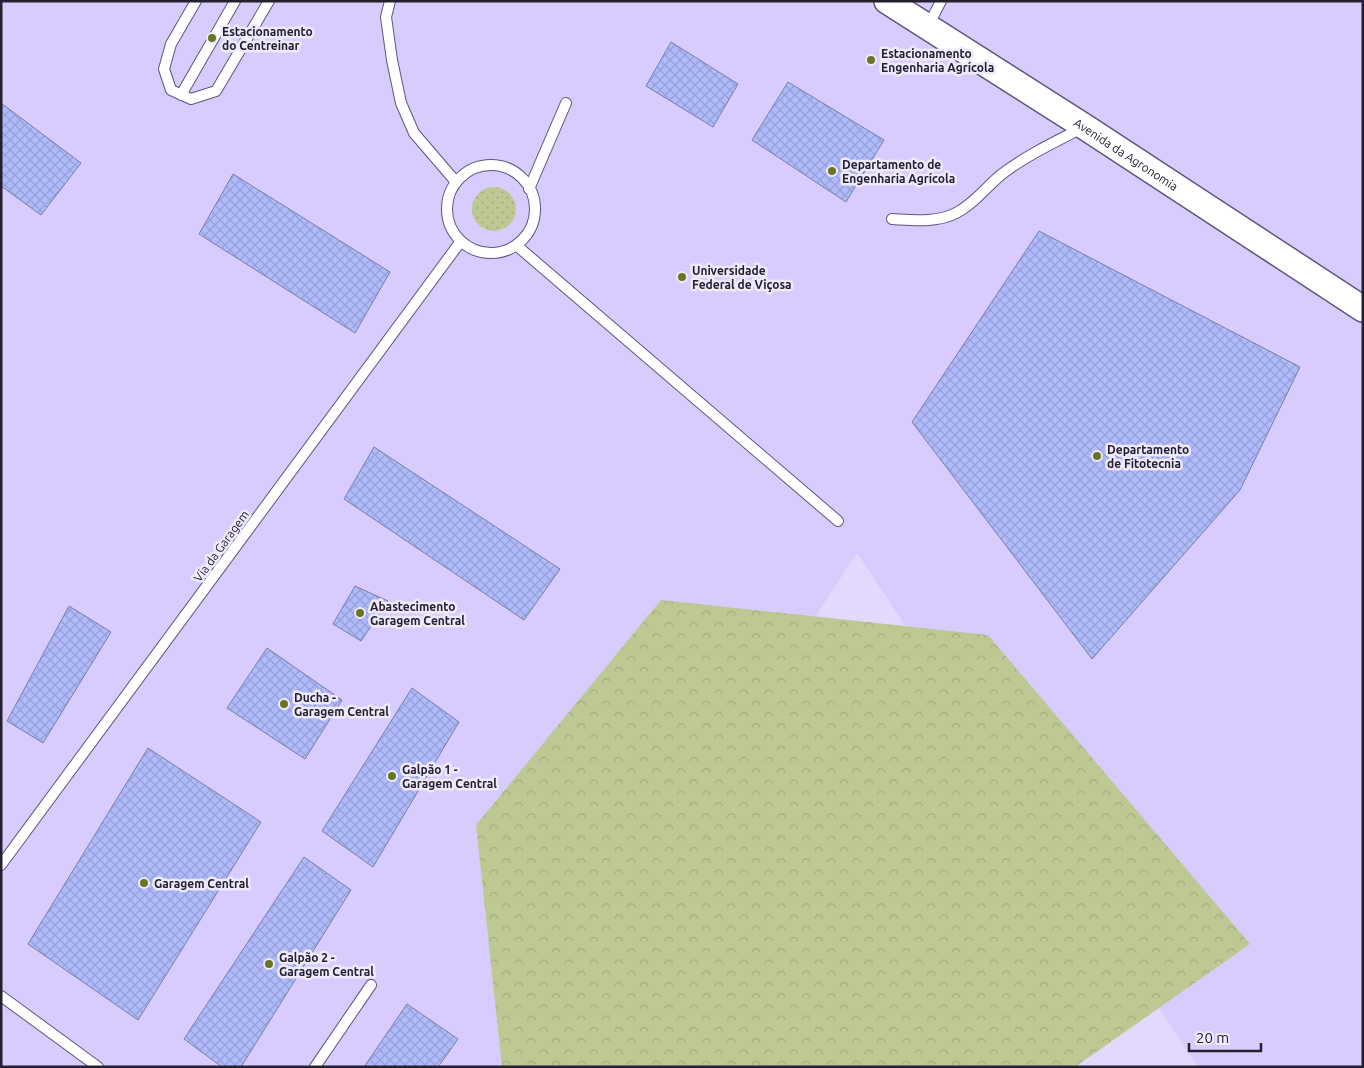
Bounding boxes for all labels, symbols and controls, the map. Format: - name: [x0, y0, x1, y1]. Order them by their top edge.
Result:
- place label: Estacionamento do Centreinar: [222, 25, 313, 52]
- marker: Estacionamento do Centreinar: [206, 32, 218, 44]
- place label: Estacionamento Engenharia Agrícola: [881, 47, 994, 74]
- marker: Estacionamento Engenharia Agrícola: [865, 54, 877, 66]
- street label: Avenida da Agronomia: [1072, 115, 1181, 193]
- place label: Departamento de Engenharia Agrícola: [842, 158, 955, 185]
- marker: Departamento de Engenharia Agrícola: [826, 165, 838, 177]
- place label: Universidade Federal de Viçosa: [692, 264, 792, 293]
- marker: Universidade Federal de Viçosa: [676, 271, 688, 283]
- place label: Departamento de Fitotecnia: [1107, 443, 1189, 470]
- marker: Departamento de Fitotecnia: [1091, 450, 1103, 462]
- street label: Via da Garagem: [191, 508, 251, 584]
- place label: Abastecimento Garagem Central: [370, 600, 465, 627]
- marker: Abastecimento Garagem Central: [354, 607, 366, 619]
- place label: Ducha - Garagem Central: [294, 691, 389, 718]
- marker: Ducha - Garagem Central: [278, 698, 290, 710]
- place label: Galpão 1 - Garagem Central: [402, 763, 497, 790]
- marker: Galpão 1 - Garagem Central: [386, 770, 398, 782]
- marker: Garagem Central: [138, 877, 150, 889]
- place label: Garagem Central: [154, 877, 249, 890]
- place label: Galpão 2 - Garagem Central: [279, 951, 374, 978]
- marker: Galpão 2 - Garagem Central: [263, 958, 275, 970]
- scale bar: [1189, 1020, 1262, 1052]
- text: 20 m: [1196, 1029, 1229, 1046]

